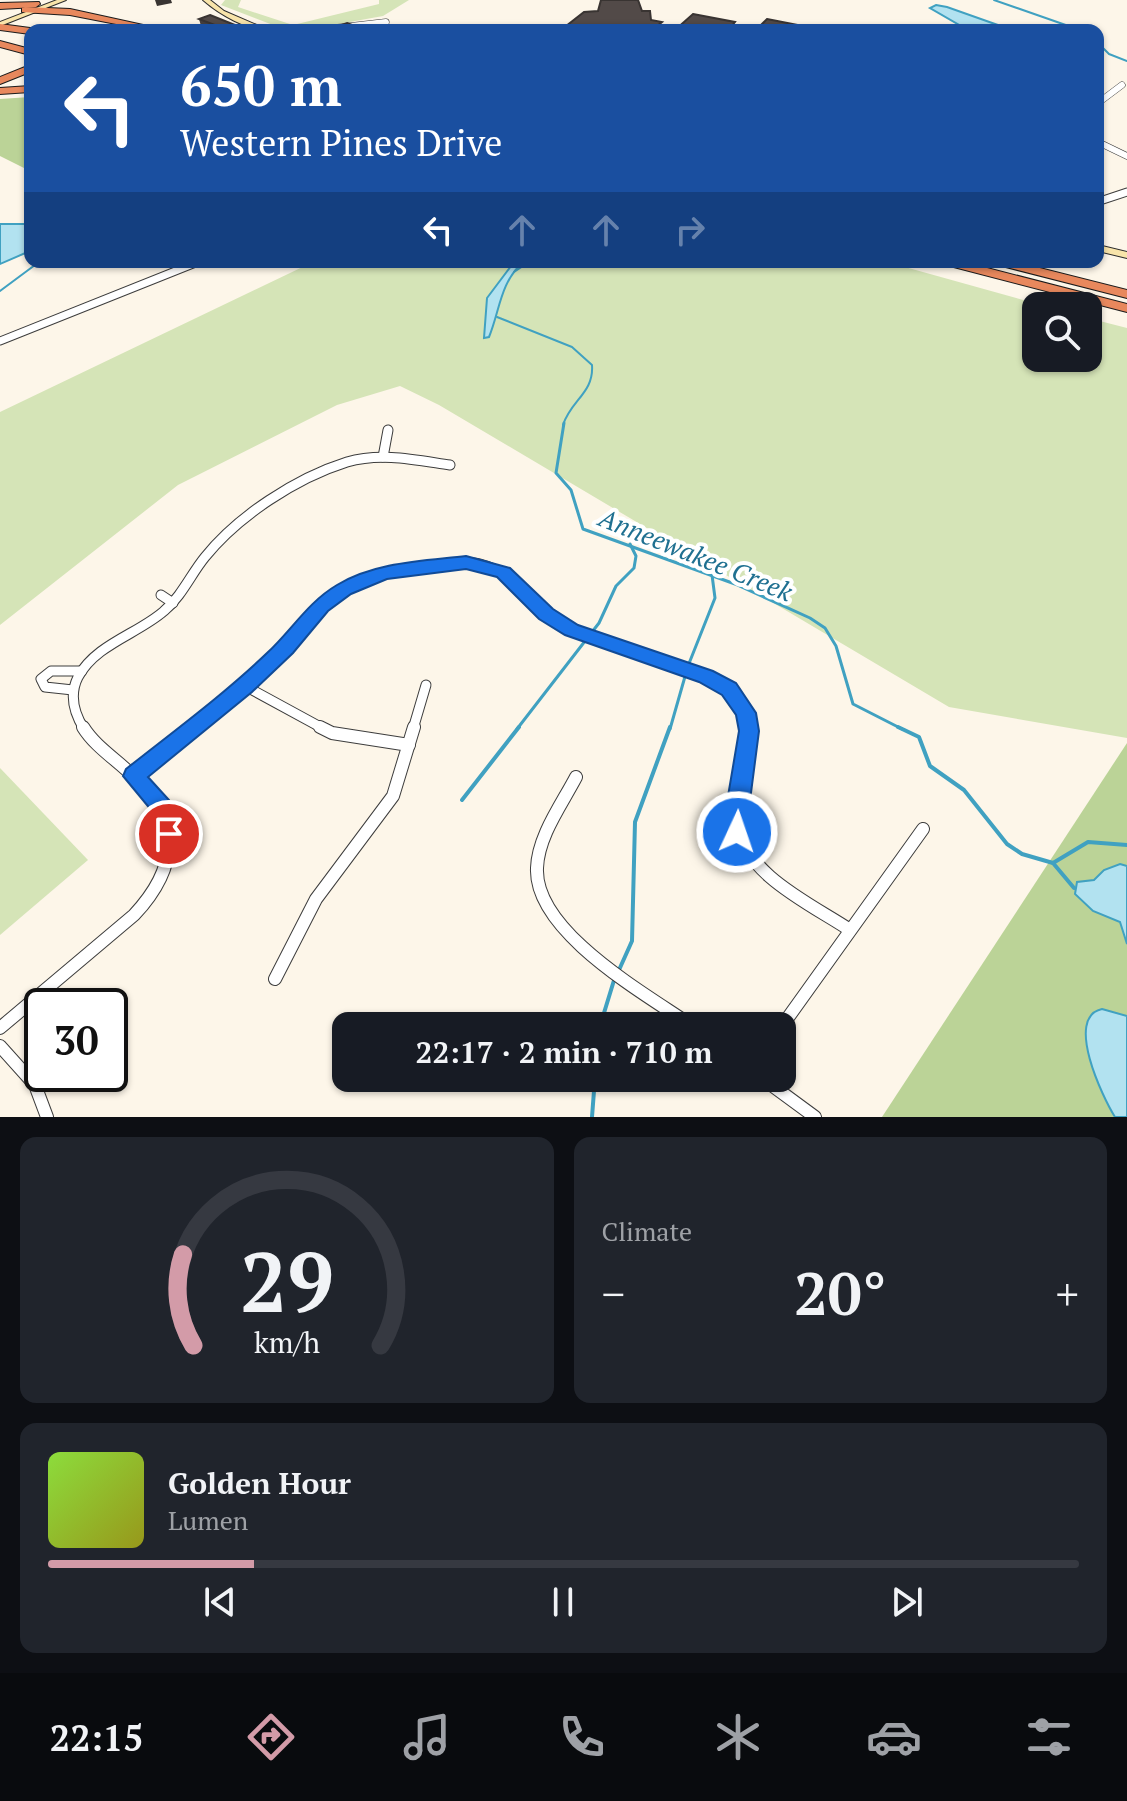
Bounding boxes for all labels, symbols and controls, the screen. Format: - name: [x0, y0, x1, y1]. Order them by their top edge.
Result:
- text: 650 m: [180, 48, 342, 122]
- icon: left: [48, 56, 152, 160]
- text: Western Pines Drive: [180, 119, 502, 166]
- icon: left: [416, 208, 460, 252]
- icon: ahead: [500, 208, 544, 252]
- icon: ahead: [584, 208, 628, 252]
- icon: right: [668, 208, 712, 252]
- map controls: [1022, 292, 1102, 372]
- button: search: [1022, 292, 1102, 372]
- water label: Anneewakee Creek: [592, 499, 798, 608]
- position arrow: [695, 790, 779, 874]
- pin: [135, 800, 203, 868]
- icon: arrive: [147, 812, 191, 856]
- speed limit sign: 30: [24, 988, 128, 1092]
- text: 22:17 · 2 min · 710 m: [416, 1032, 712, 1072]
- text: Climate: [602, 1214, 692, 1248]
- text: 29: [240, 1226, 334, 1336]
- text: 20°: [794, 1253, 887, 1332]
- text: −: [602, 1264, 625, 1323]
- text: +: [1056, 1264, 1079, 1323]
- text: km/h: [254, 1323, 320, 1361]
- text: Golden Hour: [168, 1463, 351, 1503]
- text: Lumen: [168, 1503, 248, 1537]
- icon: previous: [198, 1580, 242, 1624]
- icon: pause: [541, 1580, 585, 1624]
- icon: next: [885, 1580, 929, 1624]
- icon: directions: [243, 1709, 299, 1765]
- icon: music: [399, 1709, 455, 1765]
- icon: phone: [554, 1709, 610, 1765]
- icon: climate: [710, 1709, 766, 1765]
- icon: car: [866, 1709, 922, 1765]
- icon: filters: [1021, 1709, 1077, 1765]
- text: 22:15: [50, 1714, 144, 1761]

